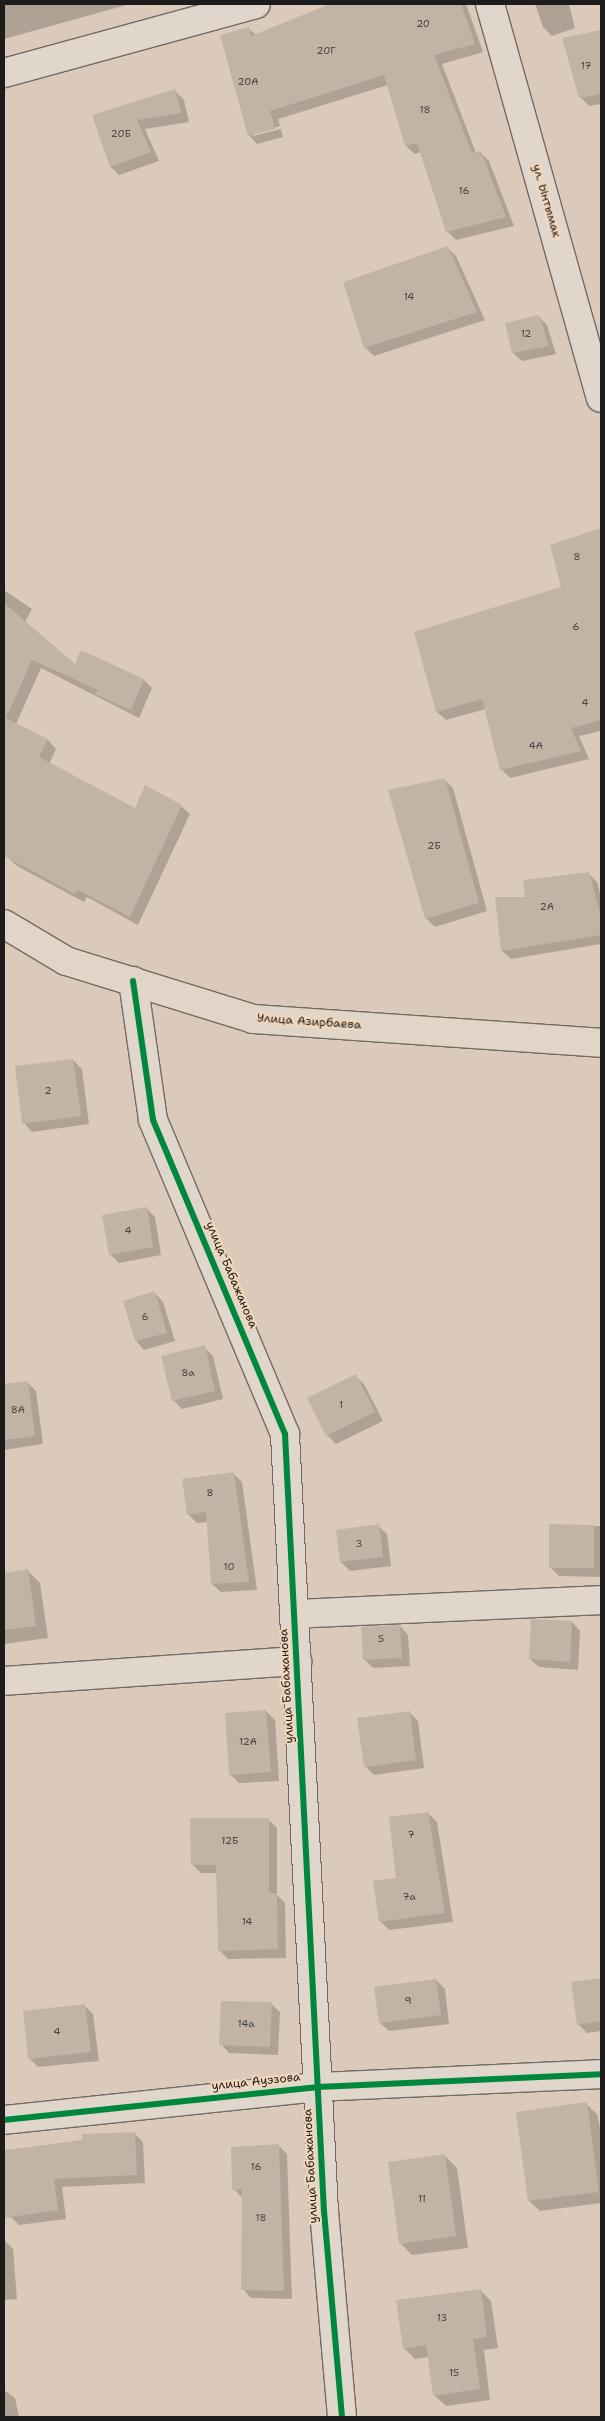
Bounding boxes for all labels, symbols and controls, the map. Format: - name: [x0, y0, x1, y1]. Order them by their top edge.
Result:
- house number: 20: [416, 18, 430, 30]
- house number: 20Г: [317, 45, 335, 57]
- house number: 17: [581, 60, 591, 72]
- house number: 20А: [238, 76, 258, 88]
- house number: 18: [419, 104, 431, 116]
- house number: 20Б: [111, 128, 131, 140]
- street label: ул. Ынтымак: [529, 163, 563, 239]
- house number: 16: [459, 185, 469, 197]
- house number: 14: [404, 291, 414, 303]
- house number: 12: [521, 328, 531, 340]
- house number: 8: [574, 551, 580, 563]
- house number: 6: [573, 621, 579, 633]
- house number: 4: [582, 697, 588, 709]
- house number: 4А: [529, 740, 543, 752]
- house number: 2Б: [427, 840, 441, 852]
- house number: 2А: [540, 901, 554, 913]
- street label: Улица Азирбаева: [256, 1011, 362, 1033]
- house number: 2: [45, 1085, 51, 1097]
- street label: улица Бабажанова: [202, 1219, 260, 1331]
- house number: 4: [125, 1225, 131, 1237]
- house number: 6: [142, 1311, 148, 1323]
- house number: 8а: [181, 1367, 195, 1379]
- house number: 1: [339, 1399, 343, 1411]
- house number: 8А: [11, 1404, 25, 1416]
- house number: 8: [207, 1487, 213, 1499]
- house number: 3: [356, 1538, 362, 1550]
- house number: 10: [224, 1561, 234, 1573]
- street label: улица Бабажанова: [277, 1628, 297, 1744]
- house number: 5: [378, 1633, 384, 1645]
- house number: 12А: [239, 1736, 257, 1748]
- house number: 7: [408, 1829, 414, 1841]
- house number: 12Б: [221, 1835, 239, 1847]
- house number: 7а: [402, 1891, 416, 1903]
- house number: 14: [242, 1916, 252, 1928]
- house number: 9: [405, 1995, 411, 2007]
- house number: 14а: [238, 2018, 254, 2030]
- house number: 4: [54, 2026, 60, 2038]
- street label: улица Ауэзова: [211, 2070, 301, 2094]
- street label: улица Бабажанова: [301, 2108, 321, 2224]
- house number: 16: [251, 2161, 261, 2173]
- house number: 11: [418, 2193, 426, 2205]
- house number: 18: [255, 2212, 267, 2224]
- house number: 13: [437, 2312, 447, 2324]
- house number: 15: [449, 2367, 459, 2379]

